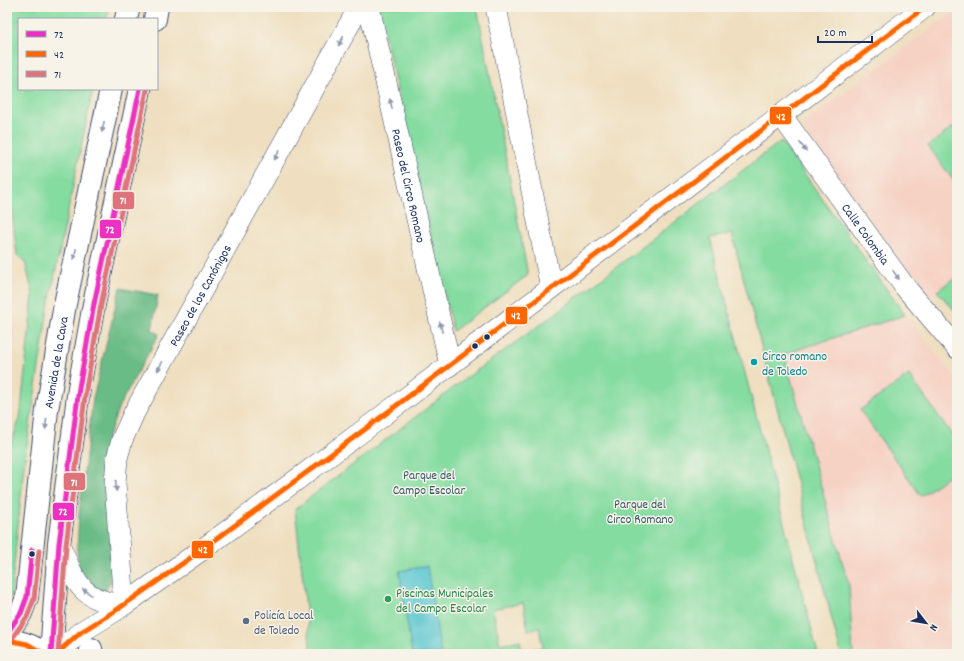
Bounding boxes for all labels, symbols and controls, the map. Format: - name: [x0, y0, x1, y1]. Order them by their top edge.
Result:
- legend: [18, 18, 158, 90]
- scale bar: [818, 18, 872, 44]
- text: 20 m: [824, 25, 847, 42]
- text: 72: [54, 27, 64, 44]
- one-way arrow: [337, 35, 344, 47]
- text: 42: [54, 47, 64, 64]
- text: 71: [54, 67, 61, 84]
- one-way arrow: [387, 98, 393, 110]
- line badge: 42: [769, 106, 792, 125]
- text: 42: [776, 110, 786, 126]
- one-way arrow: [99, 121, 105, 133]
- street label: Paseo del Circo Romano: [385, 127, 429, 245]
- one-way arrow: [799, 142, 807, 152]
- one-way arrow: [274, 149, 281, 161]
- line badge: 71: [112, 191, 135, 210]
- text: 71: [120, 194, 126, 210]
- street label: Calle Colombia: [836, 200, 894, 270]
- line badge: 72: [99, 219, 122, 239]
- text: 72: [105, 223, 115, 239]
- street label: Paseo de los Canónigos: [166, 242, 238, 351]
- one-way arrow: [72, 248, 78, 260]
- one-way arrow: [892, 270, 900, 281]
- line badge: 42: [505, 306, 528, 325]
- text: 42: [511, 309, 521, 325]
- street label: Avenida de la Cava: [40, 314, 75, 410]
- one-way arrow: [438, 320, 444, 333]
- unlabelled marker: [482, 332, 492, 342]
- unlabelled marker: [470, 341, 480, 351]
- place label: Circo romano de Toledo: [762, 348, 827, 382]
- marker: Circo romano de Toledo: [749, 357, 759, 367]
- one-way arrow: [157, 360, 163, 372]
- one-way arrow: [42, 417, 49, 430]
- park label: Parque del Campo Escolar: [393, 467, 465, 501]
- line badge: 71: [63, 472, 86, 491]
- text: 71: [71, 476, 77, 492]
- one-way arrow: [112, 480, 119, 492]
- park label: Parque del Circo Romano: [607, 496, 673, 530]
- line badge: 72: [52, 502, 75, 521]
- text: 72: [58, 505, 68, 521]
- line badge: 42: [191, 540, 214, 559]
- text: 42: [198, 543, 208, 559]
- unlabelled marker: [27, 549, 37, 559]
- place label: Piscinas Municipales del Campo Escolar: [396, 585, 494, 619]
- one-way arrow: [82, 588, 93, 596]
- marker: Piscinas Municipales del Campo Escolar: [383, 594, 393, 604]
- north arrow: [906, 603, 946, 643]
- place label: Policía Local de Toledo: [254, 607, 313, 641]
- marker: Policía Local de Toledo: [241, 616, 251, 626]
- text: N: [924, 621, 941, 634]

